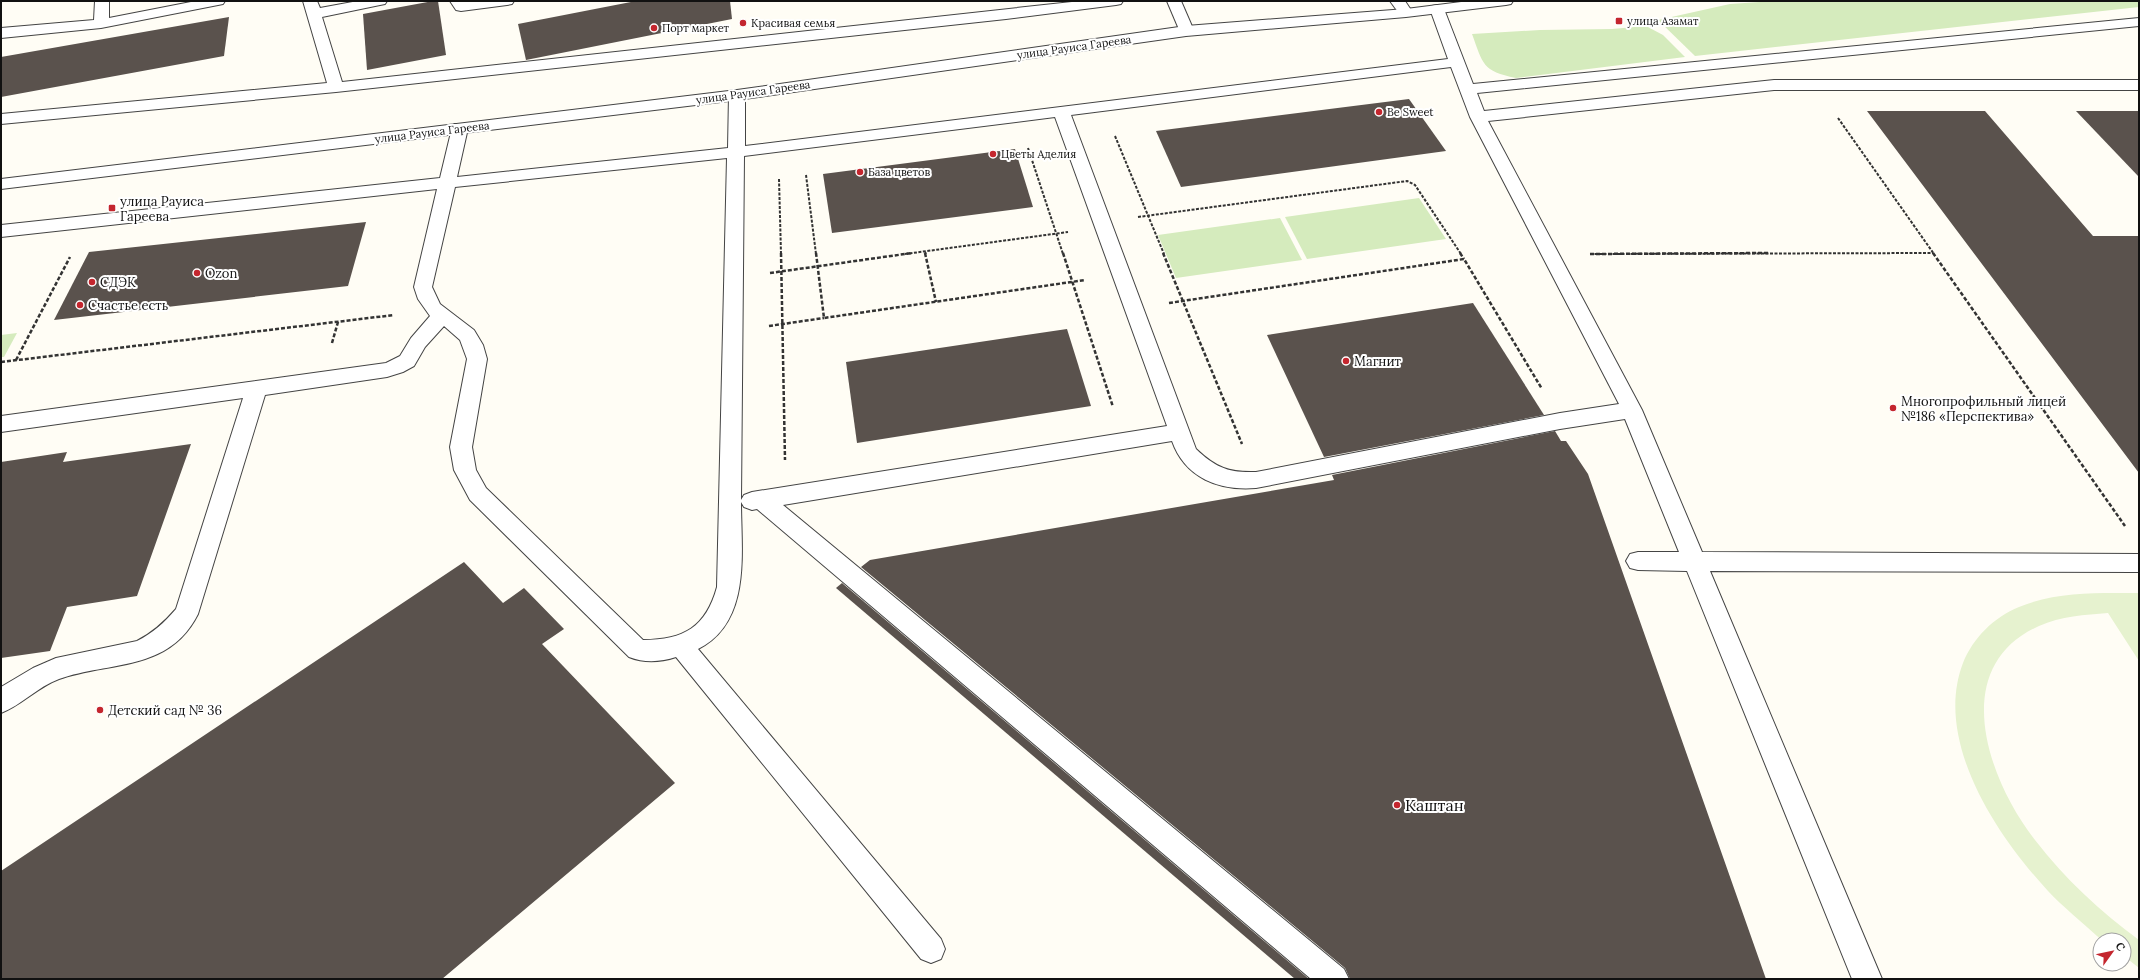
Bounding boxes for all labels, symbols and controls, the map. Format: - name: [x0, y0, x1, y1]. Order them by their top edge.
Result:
- place label: улица Азамат: [1627, 14, 1699, 28]
- place label: Красивая семья: [751, 16, 835, 30]
- marker: улица Азамат: [1614, 16, 1624, 26]
- marker: Красивая семья: [738, 18, 748, 28]
- place label: Порт маркет: [662, 21, 730, 35]
- marker: Порт маркет: [649, 23, 659, 33]
- street label: улица Рауиса Гареева: [1016, 32, 1132, 62]
- street label: улица Рауиса Гареева: [695, 77, 811, 107]
- place label: Be Sweet: [1387, 105, 1434, 119]
- marker: Be Sweet: [1374, 107, 1384, 117]
- street label: улица Рауиса Гареева: [374, 118, 490, 146]
- place label: Цветы Аделия: [1001, 147, 1076, 161]
- marker: Цветы Аделия: [988, 149, 998, 159]
- place label: База цветов: [868, 165, 930, 179]
- marker: База цветов: [855, 167, 865, 177]
- place label: улица Рауиса Гареева: [120, 193, 204, 225]
- marker: улица Рауиса Гареева: [107, 203, 117, 213]
- place label: Ozon: [205, 265, 237, 282]
- marker: Ozon: [192, 268, 202, 278]
- place label: СДЭК: [100, 274, 136, 291]
- marker: СДЭК: [87, 277, 97, 287]
- place label: Счастье есть: [88, 297, 169, 314]
- marker: Счастье есть: [75, 300, 85, 310]
- place label: Магнит: [1354, 353, 1402, 370]
- marker: Магнит: [1341, 356, 1351, 366]
- place label: Многопрофильный лицей №186 «Перспектива»: [1901, 393, 2066, 425]
- marker: Многопрофильный лицей №186 «Перспектива»: [1888, 403, 1898, 413]
- place label: Детский сад № 36: [108, 702, 222, 719]
- marker: Детский сад № 36: [95, 705, 105, 715]
- place label: Каштан: [1405, 795, 1464, 815]
- marker: Каштан: [1392, 800, 1402, 810]
- north arrow: [2092, 932, 2132, 972]
- text: С: [2112, 940, 2129, 954]

